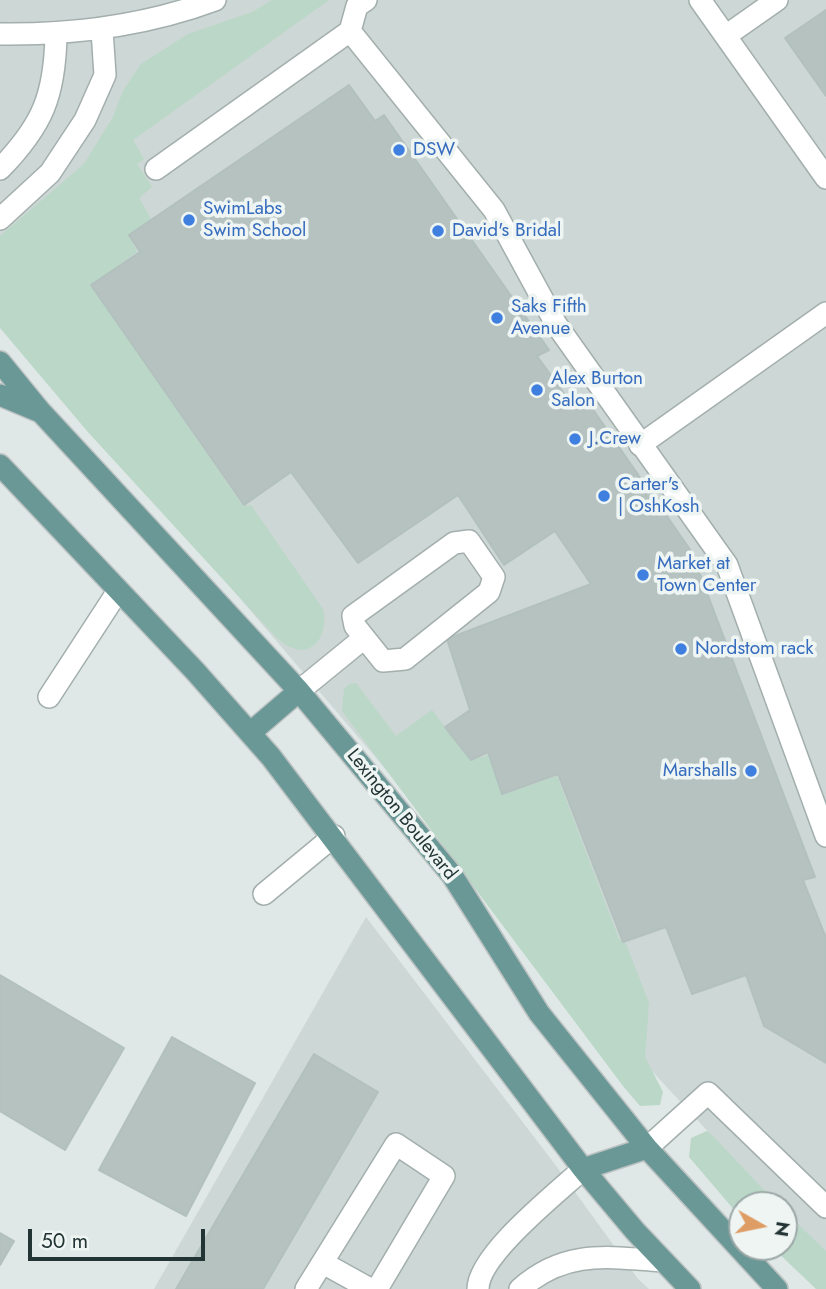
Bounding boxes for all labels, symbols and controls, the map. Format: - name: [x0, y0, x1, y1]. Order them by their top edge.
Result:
- place label: DSW: [413, 139, 455, 161]
- marker: DSW: [391, 142, 407, 158]
- place label: SwimLabs Swim School: [203, 198, 306, 242]
- marker: SwimLabs Swim School: [181, 212, 197, 228]
- place label: David's Bridal: [452, 220, 561, 242]
- marker: David's Bridal: [430, 223, 446, 239]
- place label: Saks Fifth Avenue: [511, 296, 587, 340]
- marker: Saks Fifth Avenue: [489, 310, 505, 326]
- place label: Alex Burton Salon: [551, 368, 643, 412]
- marker: Alex Burton Salon: [529, 382, 545, 398]
- place label: J.Crew: [589, 428, 641, 450]
- marker: J.Crew: [567, 431, 583, 447]
- place label: Carter's | OshKosh: [618, 474, 700, 518]
- marker: Carter's | OshKosh: [596, 488, 612, 504]
- place label: Market at Town Center: [657, 553, 756, 597]
- marker: Market at Town Center: [635, 567, 651, 583]
- place label: Nordstom rack: [695, 638, 814, 660]
- marker: Nordstom rack: [673, 641, 689, 657]
- street label: Lexington Boulevard: [341, 745, 461, 885]
- place label: Marshalls: [663, 760, 737, 782]
- marker: Marshalls: [743, 763, 759, 779]
- north arrow: [728, 1191, 798, 1261]
- scale bar: [32, 1216, 208, 1260]
- text: N: [768, 1219, 797, 1239]
- text: 50 m: [41, 1226, 88, 1256]

